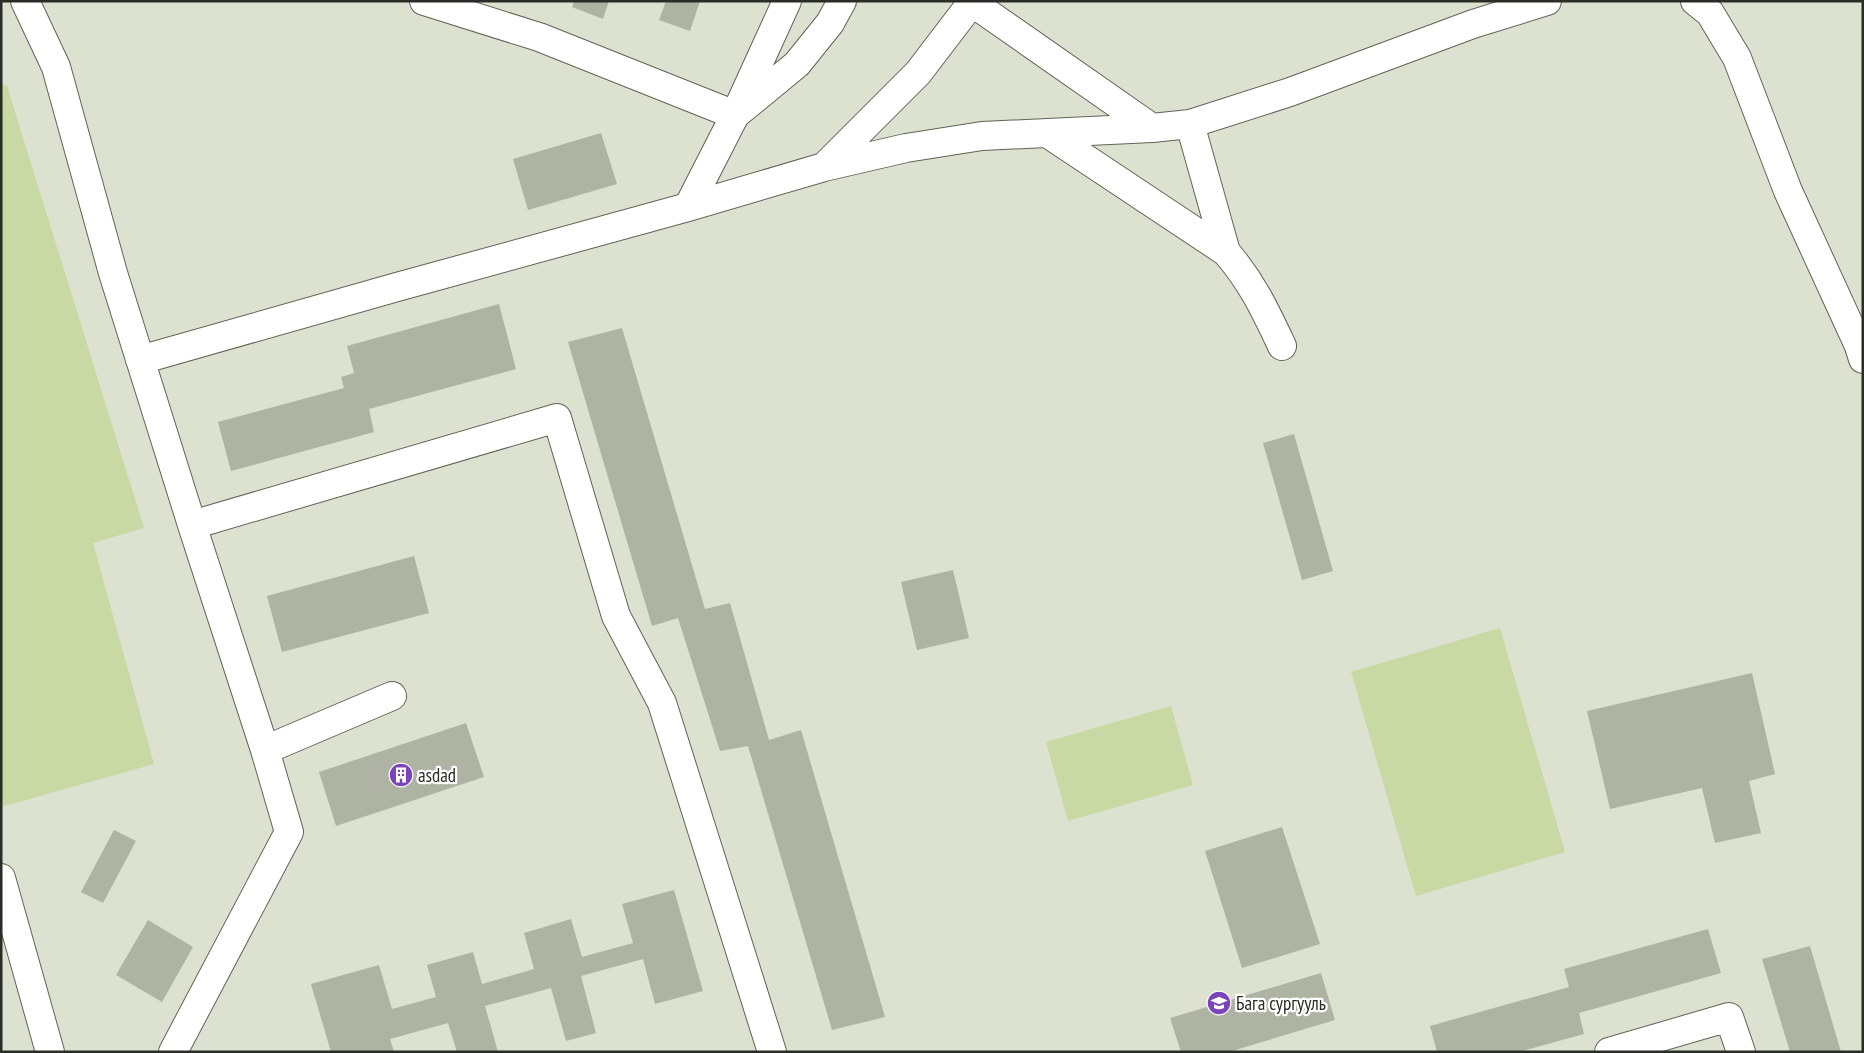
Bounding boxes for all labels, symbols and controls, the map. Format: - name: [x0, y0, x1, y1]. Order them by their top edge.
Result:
- building icon: asdad: [388, 762, 414, 788]
- place label: asdad: [418, 763, 456, 787]
- school or university icon: Бага сургууль: [1206, 990, 1232, 1016]
- place label: Бага сургууль: [1236, 991, 1326, 1015]

